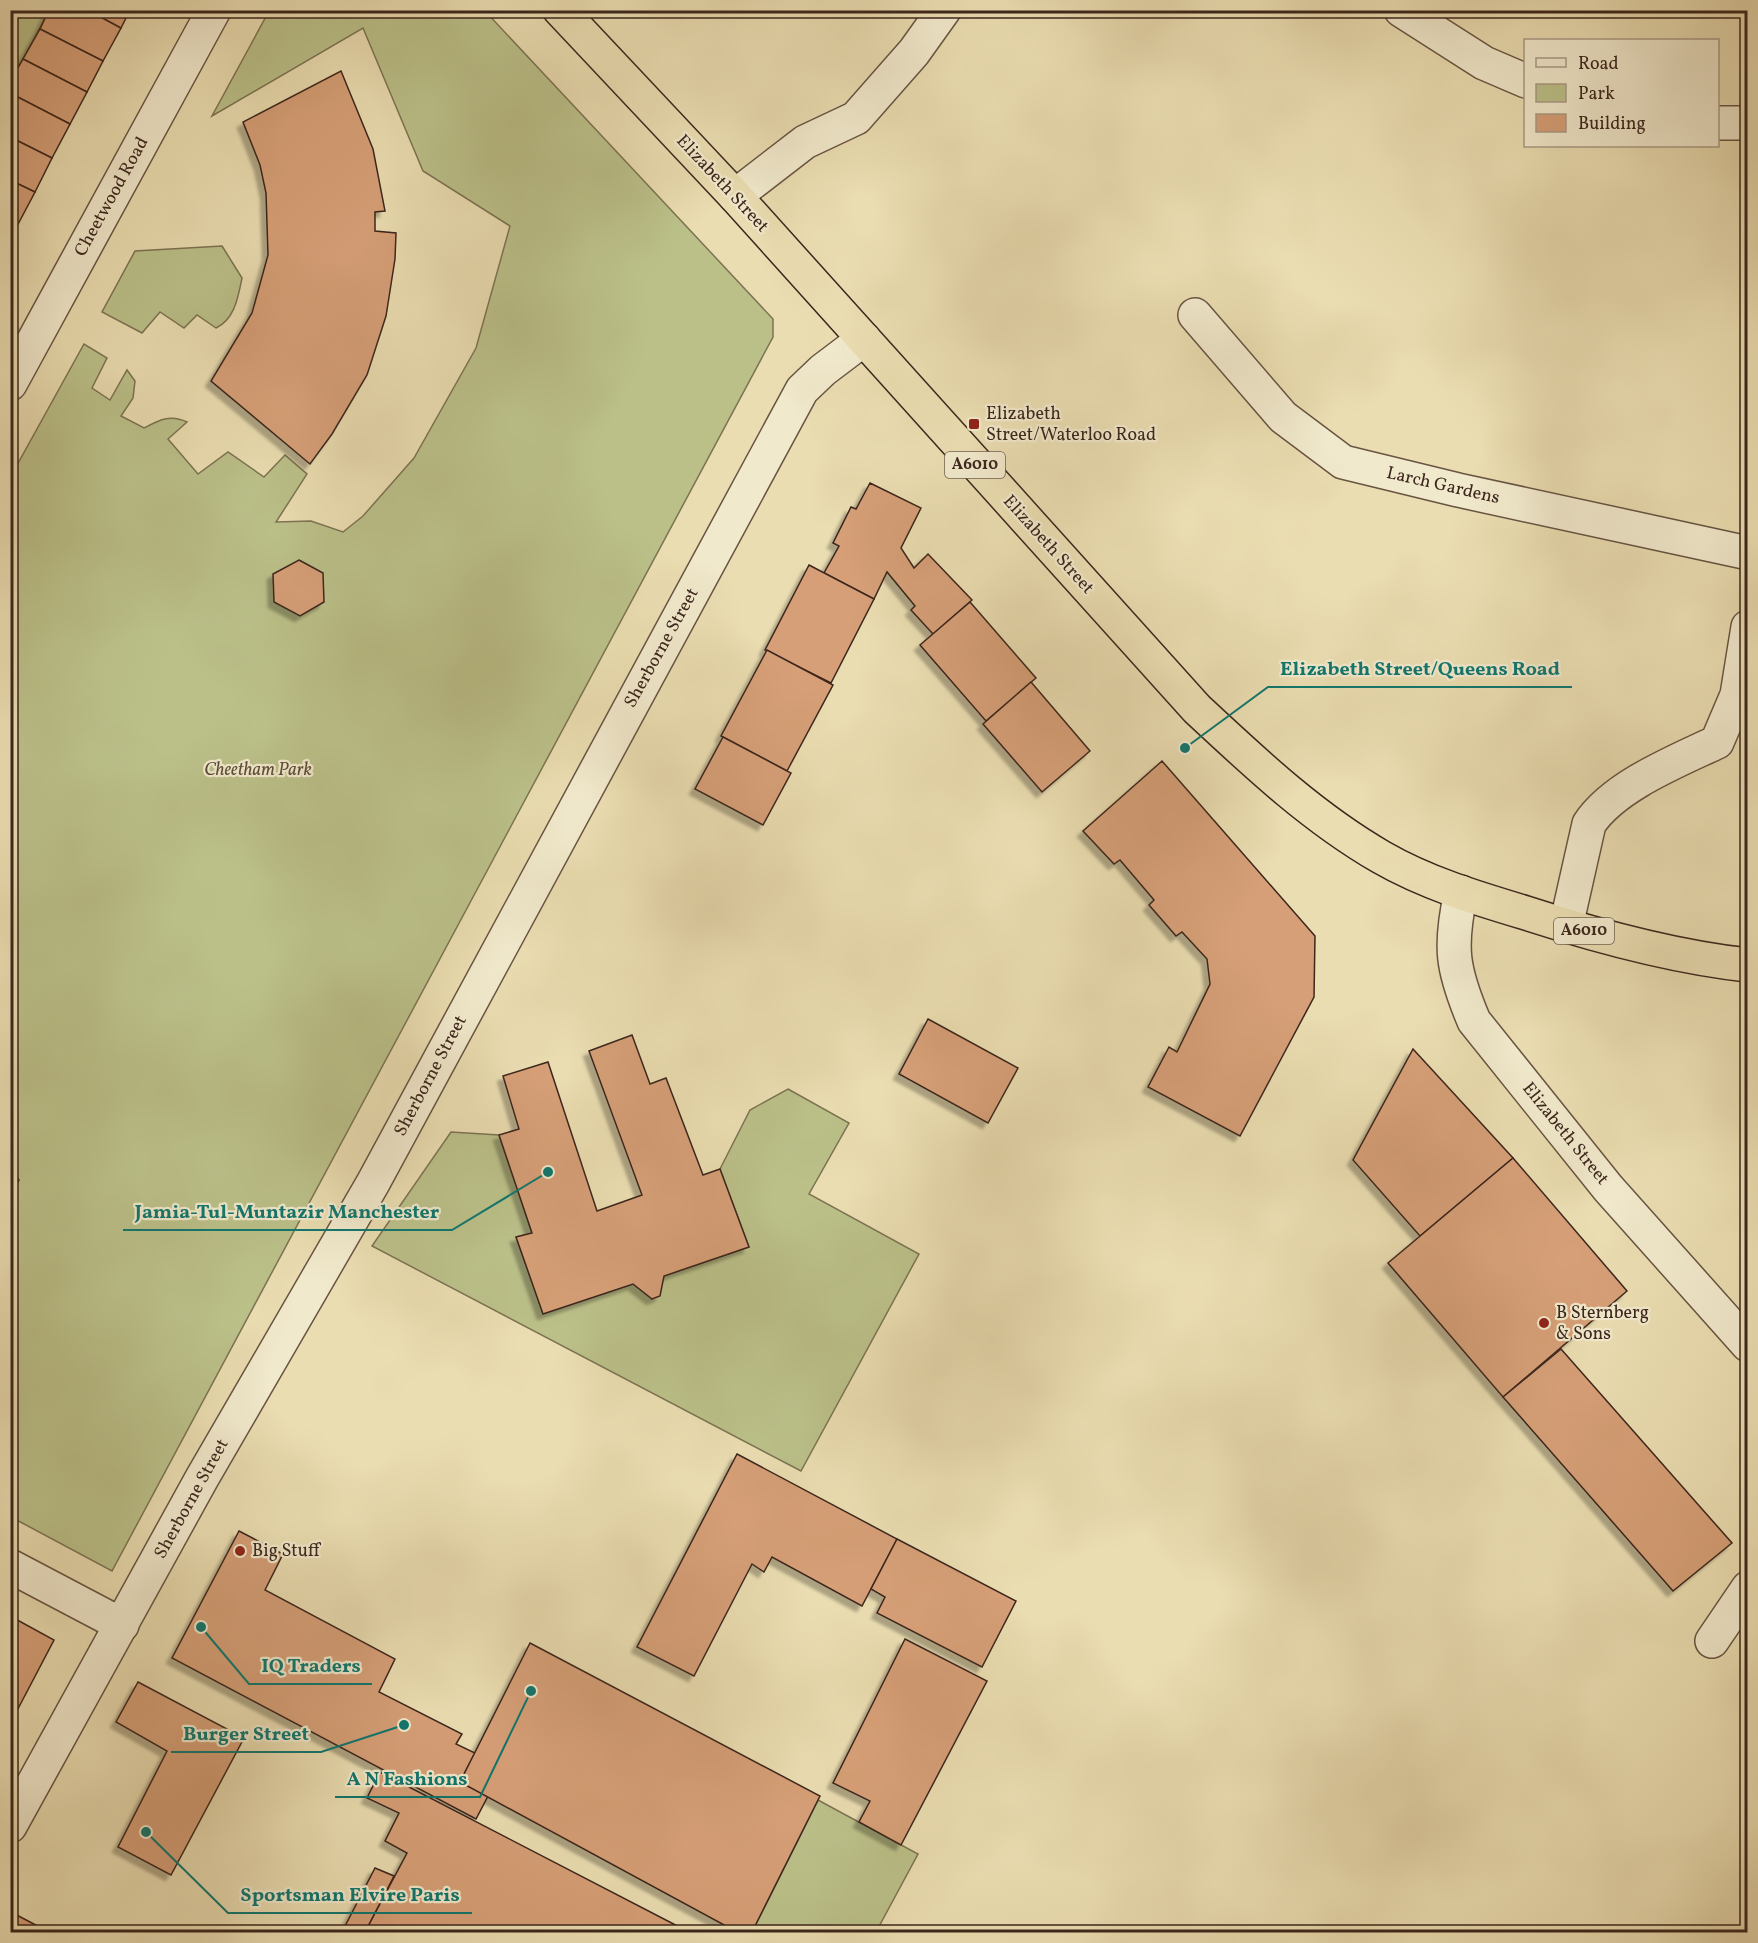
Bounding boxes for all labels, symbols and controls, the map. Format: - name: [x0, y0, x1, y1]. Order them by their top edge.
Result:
- legend: [1524, 39, 1719, 147]
- text: Road: [1578, 52, 1619, 77]
- text: Park: [1578, 82, 1615, 107]
- text: Building: [1578, 112, 1646, 137]
- street label: Elizabeth Street: [670, 129, 774, 239]
- street label: Cheetwood Road: [69, 133, 155, 261]
- place label: Elizabeth Street/Waterloo Road: [986, 402, 1156, 448]
- marker: Elizabeth Street/Waterloo Road: [967, 417, 981, 431]
- road number: A6010: [945, 452, 1005, 478]
- street label: Larch Gardens: [1384, 461, 1502, 511]
- street label: Elizabeth Street: [997, 490, 1099, 600]
- street label: Sherborne Street: [619, 583, 705, 713]
- callout: Elizabeth Street/Queens Road: [1268, 649, 1572, 687]
- text: Elizabeth Street/Queens Road: [1280, 656, 1560, 684]
- park label: Cheetham Park: [204, 758, 312, 783]
- road number: A6010: [1554, 918, 1614, 944]
- street label: Sherborne Street: [389, 1011, 473, 1141]
- street label: Elizabeth Street: [1516, 1077, 1614, 1191]
- callout: Jamia-Tul-Muntazir Manchester: [123, 1192, 452, 1230]
- text: Jamia-Tul-Muntazir Manchester: [134, 1199, 440, 1227]
- place label: B Sternberg & Sons: [1556, 1301, 1649, 1347]
- marker: B Sternberg & Sons: [1537, 1316, 1551, 1330]
- street label: Sherborne Street: [149, 1434, 235, 1564]
- place label: Big Stuff: [252, 1539, 322, 1564]
- marker: Big Stuff: [233, 1544, 247, 1558]
- callout: IQ Traders: [249, 1646, 372, 1684]
- text: IQ Traders: [261, 1653, 361, 1681]
- callout: Burger Street: [171, 1714, 321, 1752]
- text: Burger Street: [183, 1721, 309, 1749]
- callout: A N Fashions: [335, 1759, 480, 1797]
- text: A N Fashions: [346, 1766, 468, 1794]
- callout: Sportsman Elvire Paris: [228, 1875, 472, 1913]
- text: Sportsman Elvire Paris: [240, 1882, 460, 1910]

